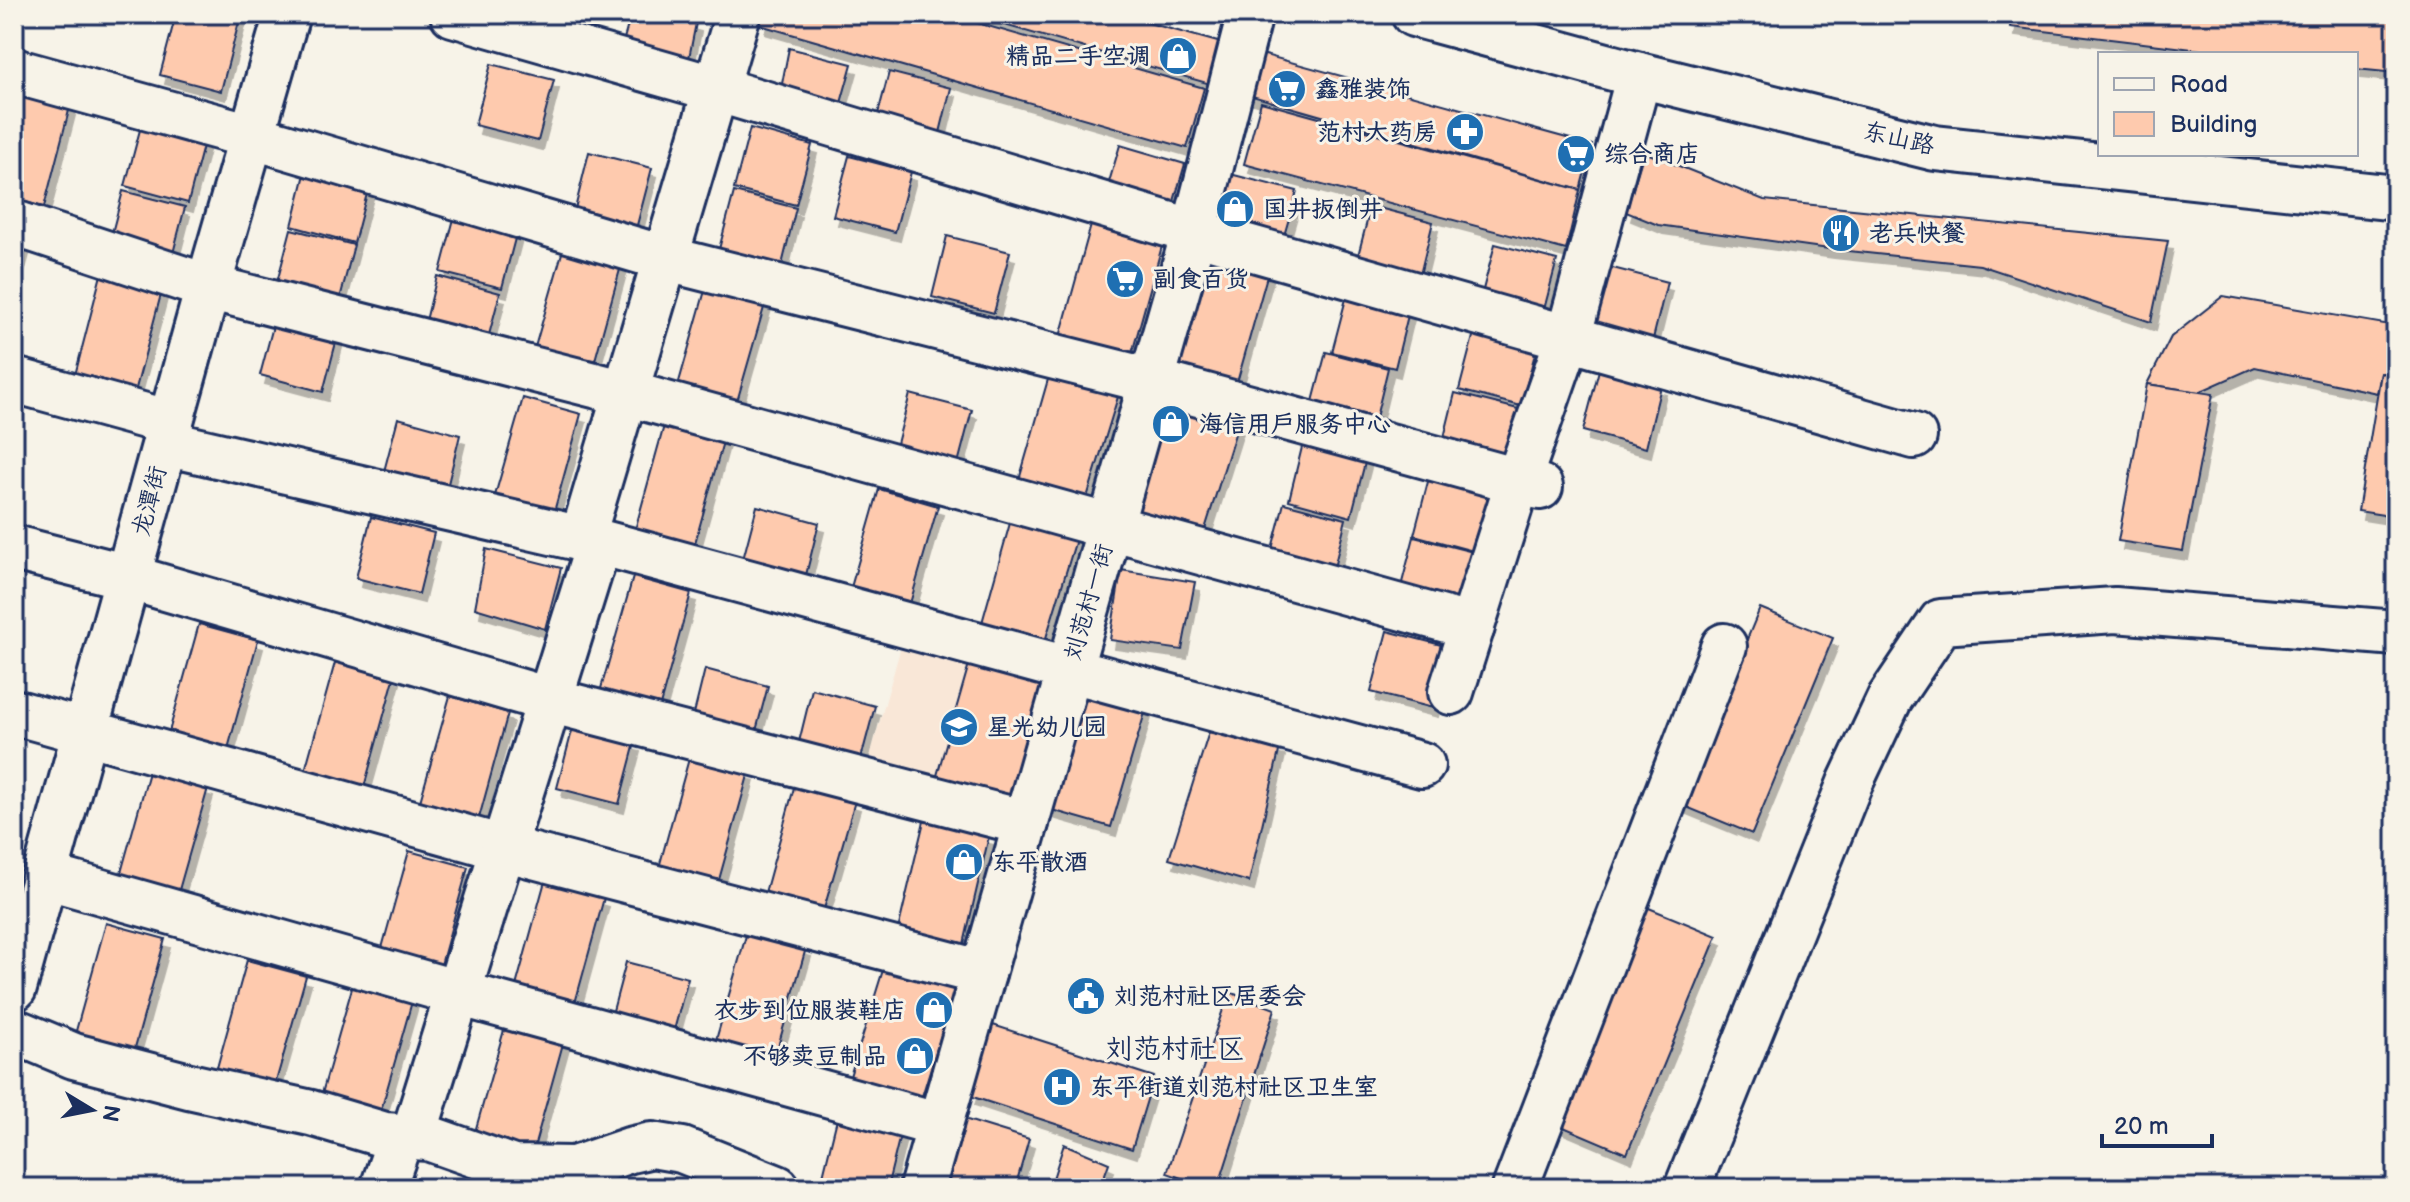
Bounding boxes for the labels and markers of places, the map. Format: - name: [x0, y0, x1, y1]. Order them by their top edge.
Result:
- shop icon: 精品二手空调: [1157, 35, 1199, 77]
- place label: 精品二手空调: [1006, 42, 1150, 71]
- supermarket icon: 鑫雅装饰: [1266, 68, 1308, 110]
- place label: 鑫雅装饰: [1315, 75, 1411, 104]
- pharmacy icon: 范村大药房: [1444, 111, 1486, 153]
- place label: 范村大药房: [1317, 118, 1437, 147]
- supermarket icon: 综合商店: [1555, 133, 1597, 175]
- place label: 综合商店: [1604, 140, 1700, 169]
- shop icon: 国井扳倒井: [1214, 188, 1256, 230]
- place label: 国井扳倒井: [1263, 195, 1383, 224]
- restaurant icon: 老兵快餐: [1820, 212, 1862, 254]
- place label: 老兵快餐: [1869, 219, 1965, 248]
- supermarket icon: 副食百货: [1104, 258, 1146, 300]
- place label: 副食百货: [1153, 265, 1249, 294]
- shop icon: 海信用户服务中心: [1150, 403, 1192, 445]
- place label: 海信用户服务中心: [1199, 410, 1391, 439]
- school or university icon: 星光幼儿园: [938, 706, 980, 748]
- place label: 星光幼儿园: [987, 713, 1107, 742]
- shop icon: 东平散酒: [943, 841, 985, 883]
- place label: 东平散酒: [992, 848, 1088, 877]
- public building icon: 刘范村社区居委会: [1065, 975, 1107, 1017]
- place label: 刘范村社区居委会: [1114, 982, 1306, 1011]
- shop icon: 衣步到位服装鞋店: [913, 989, 955, 1031]
- place label: 衣步到位服装鞋店: [714, 996, 906, 1025]
- shop icon: 不够卖豆制品: [894, 1035, 936, 1077]
- place label: 不够卖豆制品: [743, 1042, 887, 1071]
- hospital icon: 东平街道刘范村社区卫生室: [1041, 1066, 1083, 1108]
- place label: 东平街道刘范村社区卫生室: [1090, 1073, 1378, 1102]

